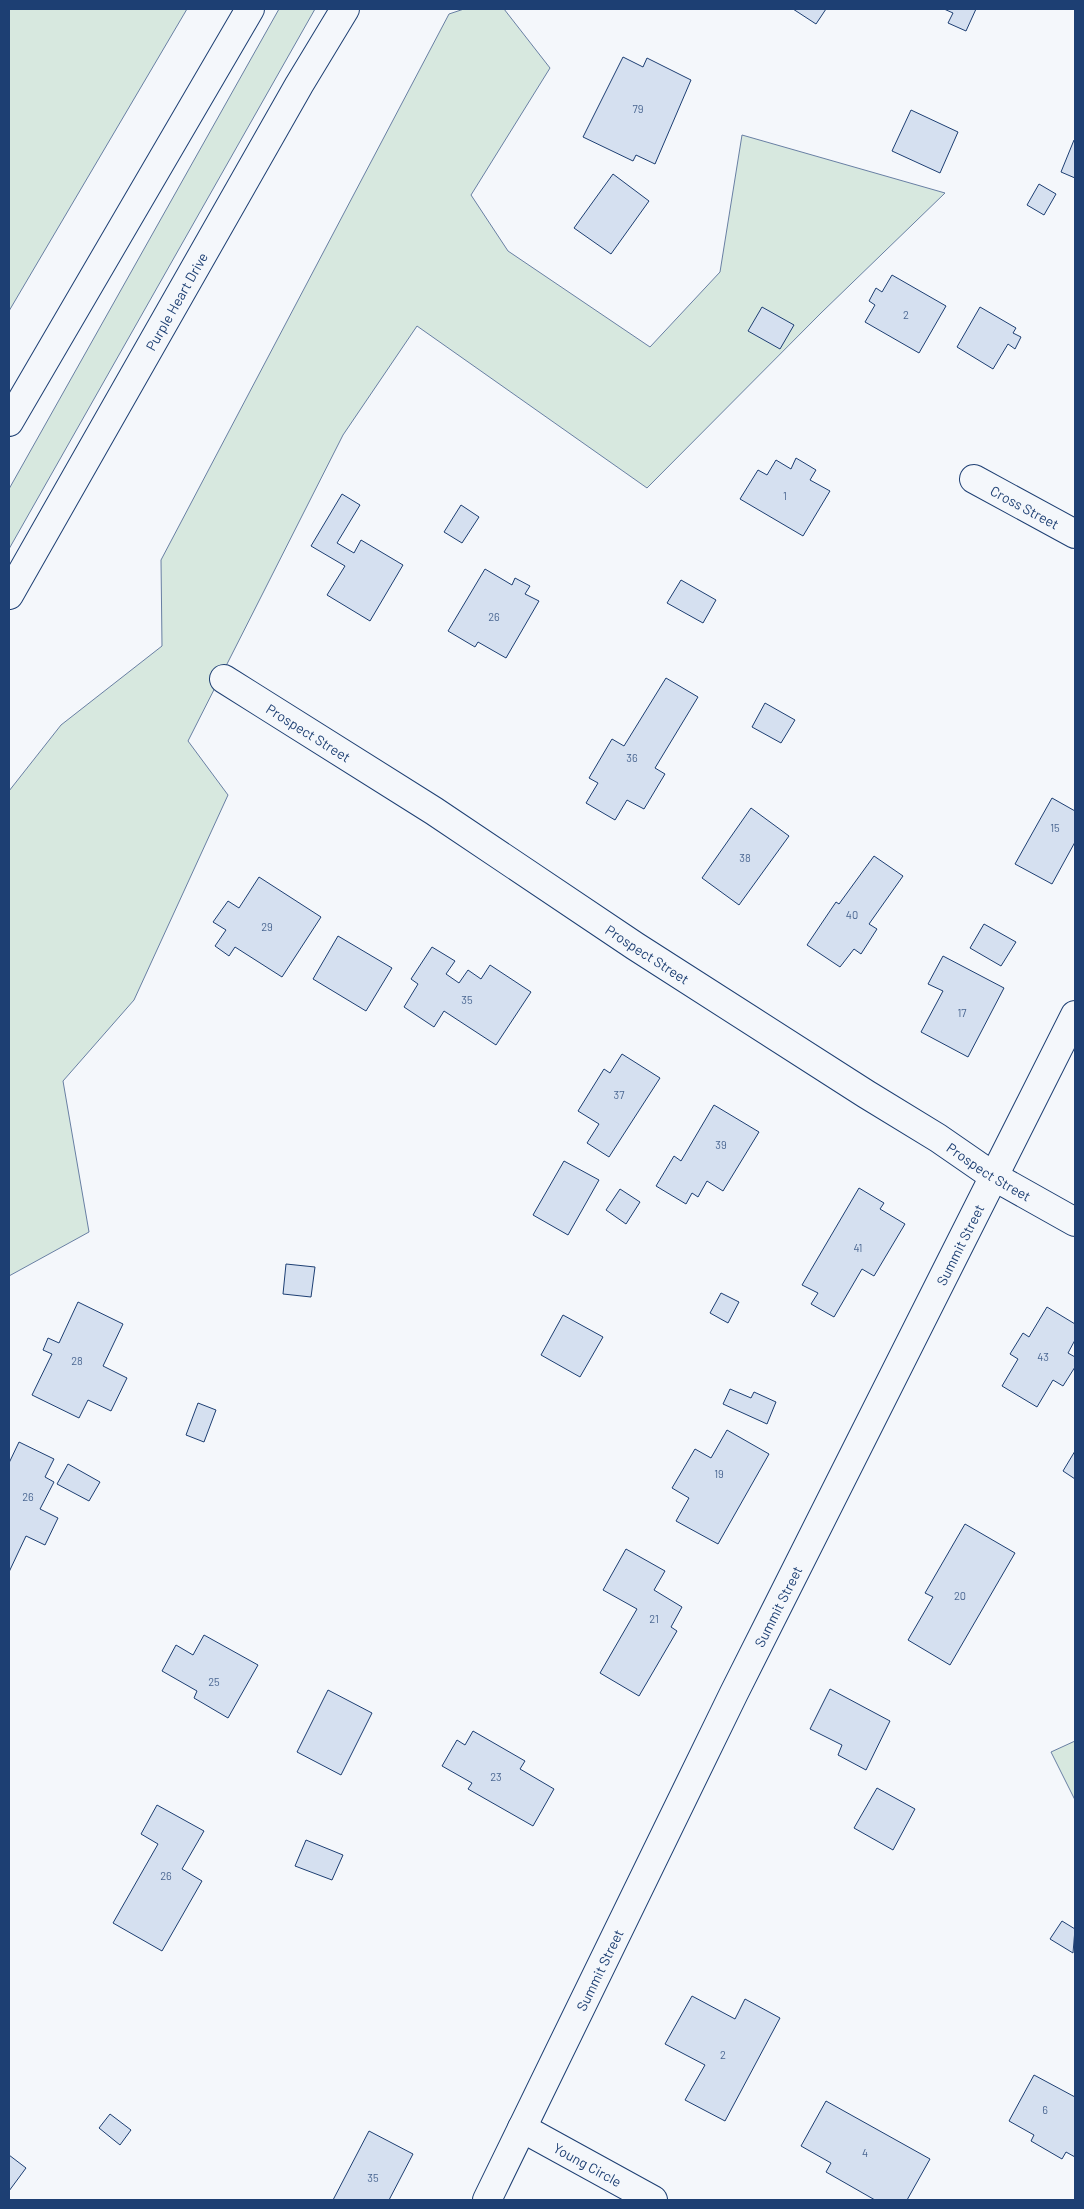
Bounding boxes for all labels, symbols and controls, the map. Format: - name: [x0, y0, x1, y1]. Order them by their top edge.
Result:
- house number: 79: [633, 102, 644, 115]
- street label: Purple Heart Drive: [141, 249, 211, 353]
- house number: 2: [903, 308, 909, 321]
- street label: Cross Street: [988, 481, 1062, 532]
- house number: 1: [783, 489, 787, 502]
- house number: 26: [488, 610, 500, 623]
- street label: Prospect Street: [263, 699, 354, 765]
- house number: 36: [626, 751, 638, 764]
- house number: 15: [1050, 821, 1060, 834]
- house number: 38: [739, 851, 751, 864]
- house number: 40: [846, 908, 858, 921]
- house number: 29: [261, 920, 273, 933]
- street label: Prospect Street: [603, 920, 693, 987]
- house number: 35: [461, 993, 473, 1006]
- house number: 17: [957, 1006, 967, 1019]
- house number: 37: [614, 1088, 624, 1101]
- house number: 39: [715, 1138, 727, 1151]
- street label: Prospect Street: [944, 1138, 1034, 1204]
- street label: Summit Street: [932, 1201, 987, 1288]
- house number: 41: [854, 1241, 862, 1254]
- house number: 43: [1037, 1350, 1049, 1363]
- house number: 28: [71, 1354, 83, 1367]
- house number: 19: [714, 1467, 724, 1480]
- house number: 26: [22, 1490, 34, 1503]
- street label: Summit Street: [750, 1563, 805, 1650]
- house number: 20: [954, 1589, 966, 1602]
- house number: 21: [649, 1612, 659, 1625]
- house number: 25: [208, 1675, 220, 1688]
- house number: 23: [490, 1770, 502, 1783]
- house number: 26: [160, 1869, 172, 1882]
- street label: Summit Street: [572, 1926, 626, 2013]
- house number: 2: [720, 2048, 726, 2061]
- house number: 6: [1042, 2103, 1048, 2116]
- street label: Young Circle: [551, 2139, 625, 2190]
- house number: 4: [862, 2146, 868, 2159]
- house number: 35: [367, 2171, 379, 2184]

